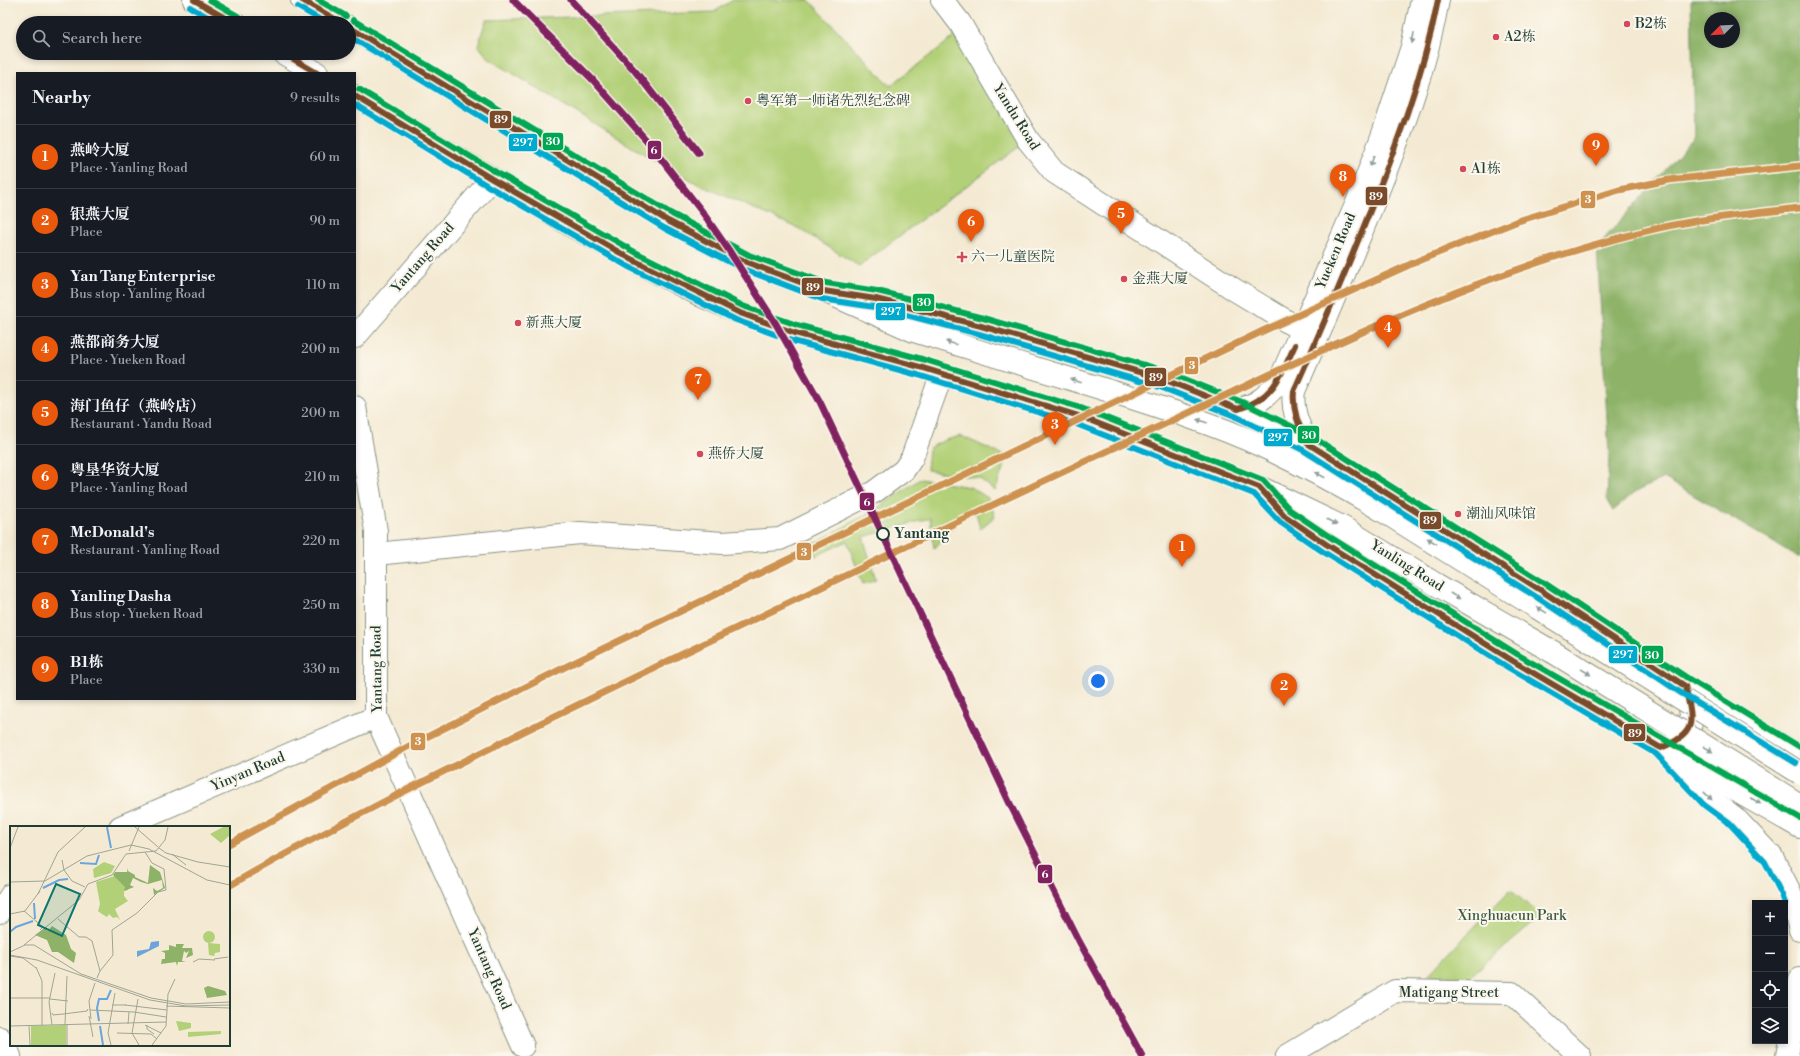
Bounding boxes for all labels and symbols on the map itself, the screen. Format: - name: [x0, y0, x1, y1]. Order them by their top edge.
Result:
- north arrow: [1704, 12, 1740, 48]
- place label: B2栋: [1634, 15, 1667, 33]
- marker: B2栋: [1622, 19, 1632, 29]
- place label: A2栋: [1503, 28, 1536, 46]
- one-way arrow: [1410, 32, 1416, 44]
- marker: A2栋: [1491, 32, 1501, 42]
- street label: Yandu Road: [988, 80, 1044, 154]
- place label: 粤军第一师诸先烈纪念碑: [756, 92, 910, 110]
- marker: 粤军第一师诸先烈纪念碑: [743, 96, 753, 106]
- line badge: 89: [489, 110, 512, 129]
- text: 89: [494, 113, 508, 127]
- line badge: 30: [542, 132, 564, 151]
- line badge: 297: [508, 133, 538, 152]
- pin: 9: [1583, 133, 1609, 166]
- text: 30: [546, 135, 560, 149]
- text: 297: [513, 136, 534, 150]
- line badge: 6: [647, 140, 662, 160]
- text: 6: [651, 144, 658, 158]
- one-way arrow: [1369, 156, 1375, 168]
- place label: A1栋: [1470, 160, 1501, 178]
- pin: 8: [1330, 164, 1356, 197]
- marker: A1栋: [1458, 164, 1468, 174]
- line badge: 89: [1365, 186, 1388, 206]
- text: 89: [1369, 190, 1383, 204]
- line badge: 3: [1580, 190, 1596, 209]
- text: 3: [1585, 193, 1592, 207]
- pin: 5: [1108, 201, 1134, 234]
- pin: 6: [958, 209, 984, 242]
- street label: Yueken Road: [1311, 210, 1360, 293]
- street label: Yantang Road: [387, 219, 458, 298]
- place label: 六一儿童医院: [971, 248, 1055, 266]
- marker: 六一儿童医院: [956, 251, 968, 263]
- place label: 金燕大厦: [1132, 270, 1188, 288]
- marker: 金燕大厦: [1119, 274, 1129, 284]
- line badge: 89: [801, 277, 824, 296]
- text: 89: [806, 281, 820, 295]
- line badge: 30: [912, 293, 935, 312]
- text: 30: [917, 296, 931, 310]
- line badge: 297: [875, 302, 906, 321]
- text: 297: [881, 305, 902, 319]
- place label: 新燕大厦: [526, 314, 582, 332]
- pin: 4: [1375, 315, 1401, 348]
- marker: 新燕大厦: [513, 318, 523, 328]
- one-way arrow: [945, 340, 957, 346]
- line badge: 3: [1184, 356, 1199, 375]
- text: 3: [1189, 359, 1196, 373]
- pin: 7: [685, 367, 711, 400]
- line badge: 89: [1144, 367, 1167, 387]
- text: 89: [1149, 371, 1163, 385]
- one-way arrow: [1069, 378, 1081, 384]
- pin: 3: [1042, 412, 1068, 445]
- one-way arrow: [1195, 418, 1207, 424]
- line badge: 30: [1297, 425, 1320, 444]
- line badge: 297: [1263, 428, 1293, 447]
- text: 30: [1302, 429, 1316, 443]
- text: 297: [1268, 431, 1289, 445]
- place label: 燕侨大厦: [708, 445, 764, 463]
- marker: 燕侨大厦: [695, 449, 705, 459]
- one-way arrow: [1314, 471, 1326, 478]
- line badge: 6: [859, 492, 875, 511]
- text: 6: [864, 496, 871, 510]
- place label: 潮汕风味馆: [1466, 505, 1536, 523]
- marker: 潮汕风味馆: [1453, 509, 1463, 519]
- line badge: 89: [1419, 511, 1442, 530]
- text: 89: [1423, 514, 1437, 528]
- one-way arrow: [1326, 519, 1337, 525]
- place label: Yantang: [894, 525, 950, 543]
- marker: Yantang: [876, 527, 890, 541]
- pin: 1: [1169, 534, 1195, 567]
- street label: Yanling Road: [1366, 536, 1447, 596]
- one-way arrow: [1427, 537, 1437, 545]
- line badge: 3: [796, 542, 812, 561]
- text: 3: [801, 546, 808, 560]
- one-way arrow: [1449, 592, 1461, 599]
- one-way arrow: [1537, 606, 1547, 614]
- street label: Yantang Road: [367, 625, 387, 714]
- line badge: 297: [1608, 645, 1638, 664]
- line badge: 30: [1641, 645, 1664, 664]
- text: 297: [1613, 648, 1634, 662]
- text: 30: [1645, 649, 1659, 663]
- one-way arrow: [1580, 669, 1592, 676]
- your location: [1088, 671, 1108, 691]
- pin: 2: [1271, 673, 1297, 706]
- line badge: 89: [1623, 723, 1646, 742]
- text: 89: [1628, 727, 1642, 741]
- line badge: 3: [410, 732, 426, 751]
- text: 3: [415, 735, 422, 749]
- one-way arrow: [1703, 745, 1713, 753]
- street label: Yinyan Road: [207, 748, 288, 796]
- one-way arrow: [1703, 791, 1713, 801]
- one-way arrow: [1750, 798, 1762, 805]
- inset map: [10, 826, 230, 1046]
- line badge: 6: [1037, 864, 1053, 884]
- text: 6: [1042, 868, 1049, 882]
- park label: Xinghuacun Park: [1457, 907, 1567, 925]
- street label: Yantang Road: [463, 925, 515, 1012]
- street label: Matigang Street: [1399, 984, 1499, 1002]

